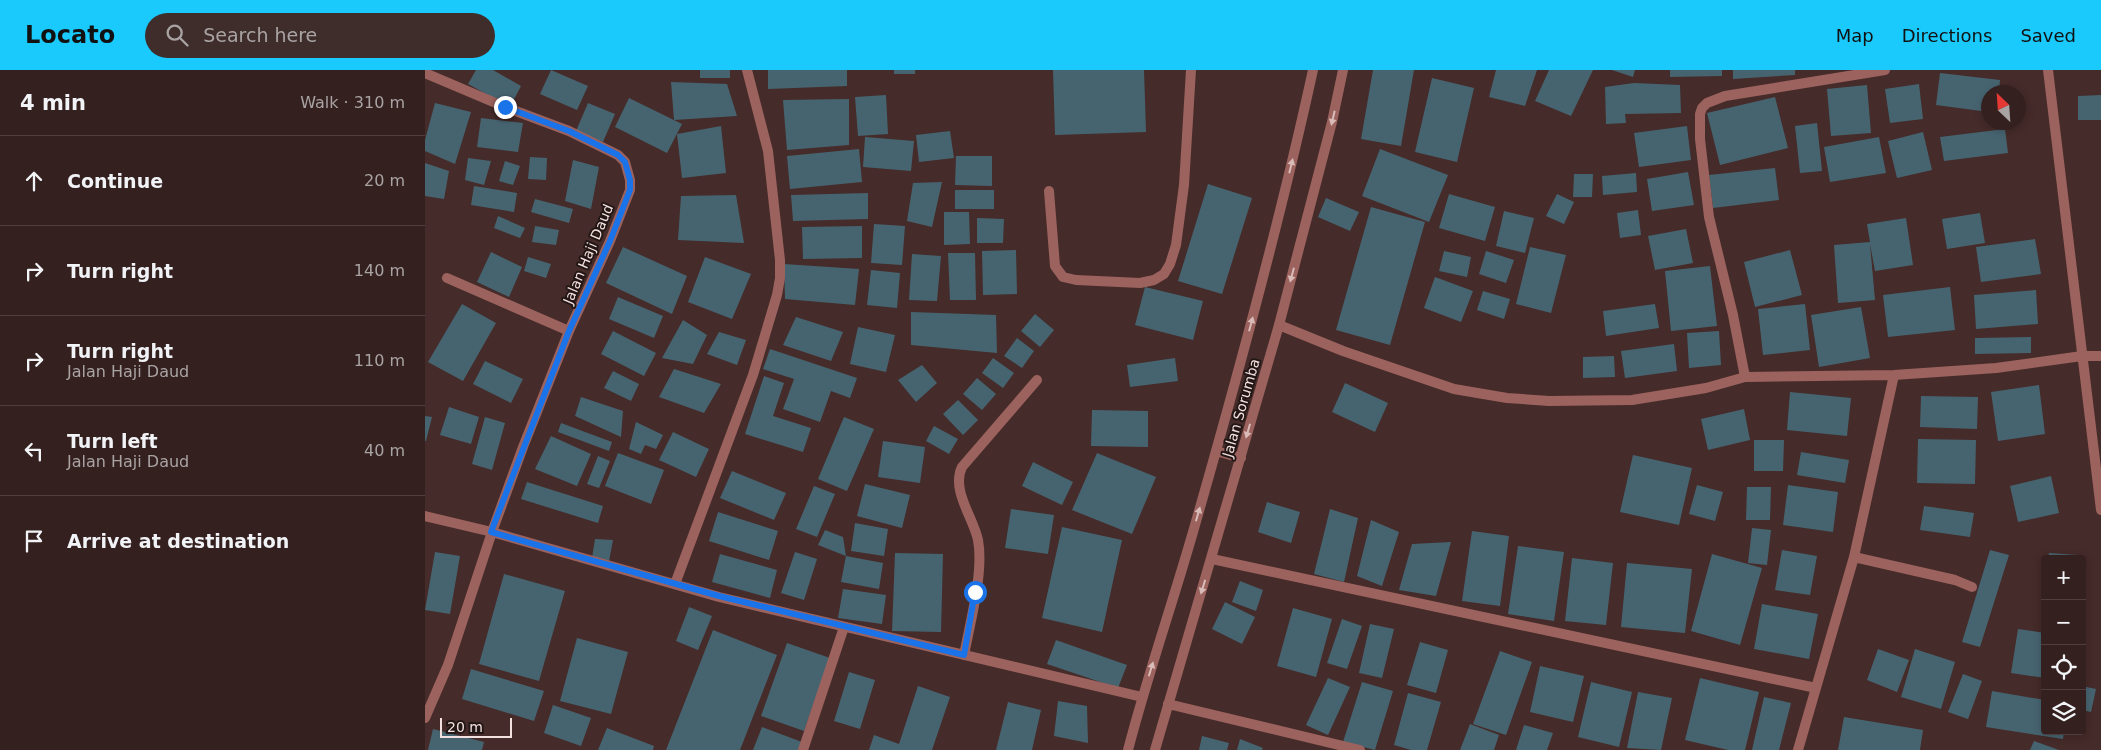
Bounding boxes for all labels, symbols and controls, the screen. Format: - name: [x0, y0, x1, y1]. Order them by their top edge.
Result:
- search box: [145, 13, 495, 58]
- text: Locato: [25, 21, 115, 49]
- icon: search: [163, 21, 191, 49]
- text: Search here: [203, 24, 317, 46]
- text: Map: [1836, 25, 1874, 46]
- text: Directions: [1902, 25, 1992, 46]
- text: Saved: [2020, 25, 2076, 46]
- north arrow: [1981, 85, 2026, 130]
- text: 4 min: [20, 91, 86, 115]
- text: Walk · 310 m: [300, 93, 405, 112]
- route end: [494, 96, 517, 119]
- one-way arrow: [1329, 110, 1337, 125]
- one-way arrow: [1287, 159, 1295, 174]
- icon: ahead: [20, 167, 48, 195]
- text: Continue: [67, 170, 163, 192]
- text: 20 m: [364, 171, 405, 190]
- street label: Jalan Haji Daud: [559, 202, 616, 307]
- icon: right: [20, 257, 48, 285]
- text: Turn right: [67, 260, 173, 282]
- text: 140 m: [354, 261, 405, 280]
- one-way arrow: [1288, 267, 1296, 282]
- one-way arrow: [1248, 316, 1256, 331]
- text: Turn right: [67, 340, 173, 362]
- icon: right: [20, 347, 48, 375]
- text: 110 m: [354, 351, 405, 370]
- street label: Jalan Sorumba: [1219, 357, 1263, 460]
- text: Jalan Haji Daud: [67, 362, 189, 381]
- one-way arrow: [1244, 424, 1252, 439]
- text: Turn left: [67, 430, 158, 452]
- icon: left: [20, 437, 48, 465]
- text: 40 m: [364, 441, 405, 460]
- text: Jalan Haji Daud: [67, 452, 189, 471]
- one-way arrow: [1195, 506, 1203, 521]
- icon: arrive: [20, 527, 48, 555]
- text: Arrive at destination: [67, 530, 289, 552]
- map controls: [2041, 555, 2086, 735]
- button: +: [2041, 555, 2086, 600]
- one-way arrow: [1199, 580, 1206, 595]
- route start: [964, 581, 987, 604]
- button: −: [2041, 600, 2086, 645]
- button: locate: [2041, 645, 2086, 690]
- one-way arrow: [1147, 662, 1155, 677]
- button: layers: [2041, 690, 2086, 735]
- scale bar: [440, 715, 513, 738]
- text: 20 m: [447, 719, 483, 735]

